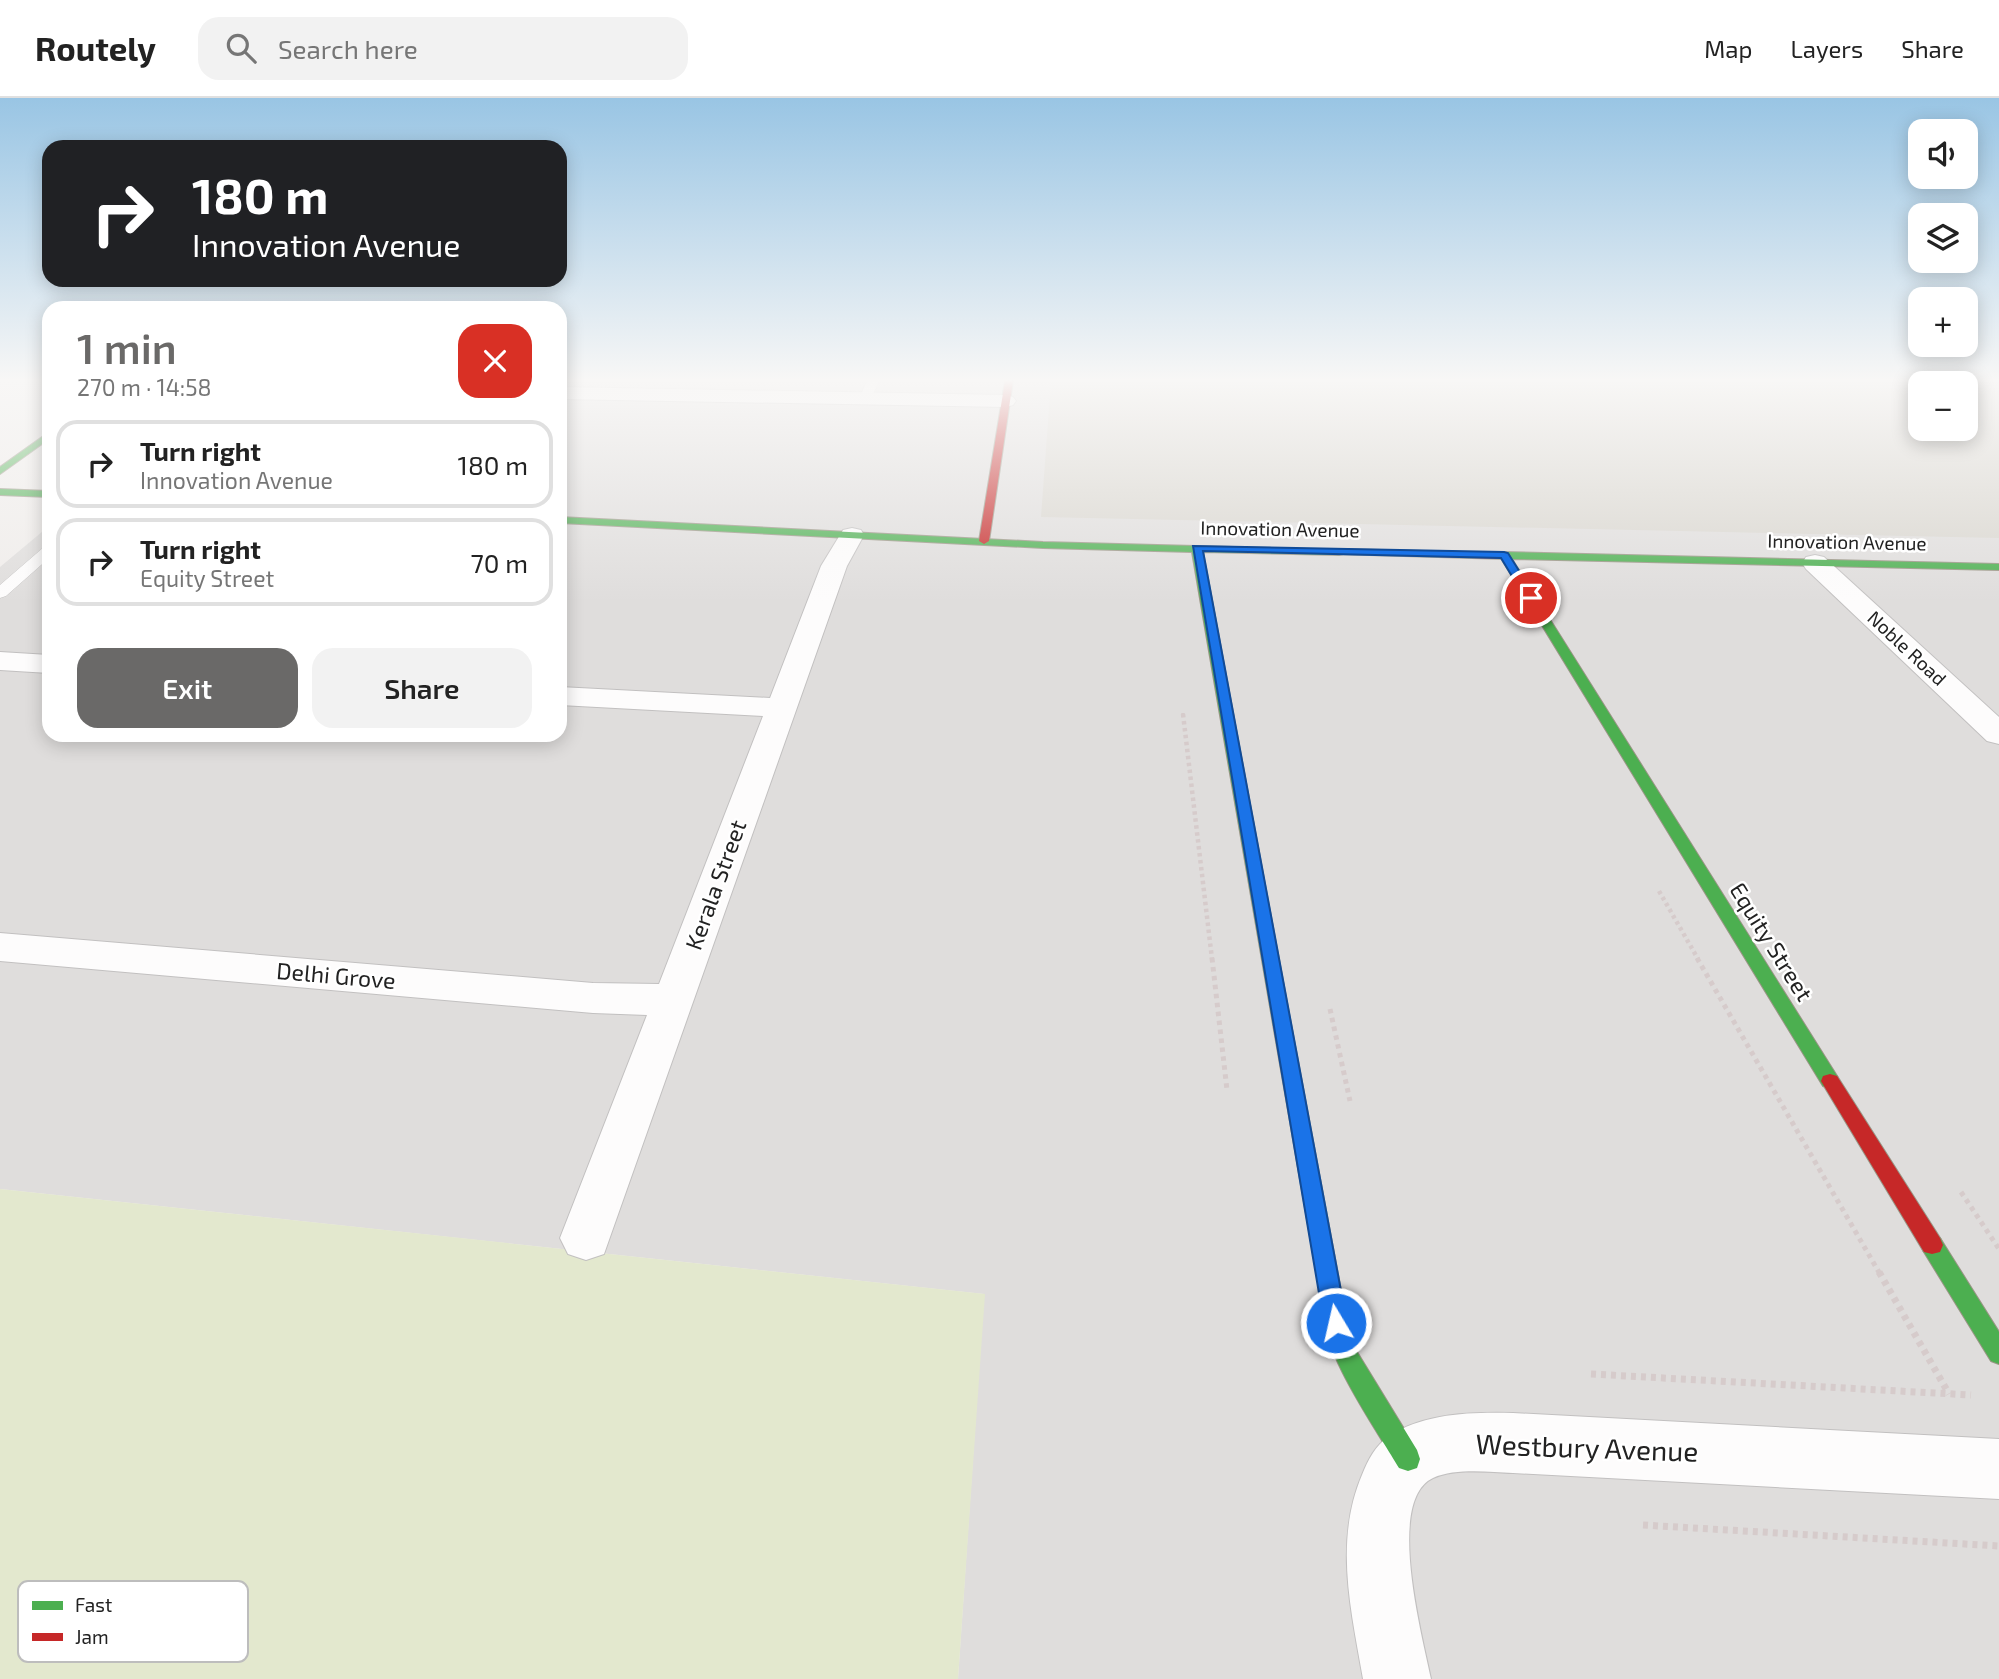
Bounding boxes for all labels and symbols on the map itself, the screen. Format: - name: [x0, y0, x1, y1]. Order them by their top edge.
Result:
- street label: Innovation Avenue: [1200, 516, 1360, 541]
- street label: Innovation Avenue: [1767, 529, 1927, 554]
- pin: [1501, 568, 1561, 628]
- street label: Noble Road: [1863, 606, 1951, 690]
- street label: Kerala Street: [679, 816, 752, 953]
- street label: Equity Street: [1724, 877, 1819, 1006]
- street label: Delhi Grove: [275, 956, 397, 994]
- position arrow: [1299, 1286, 1373, 1360]
- street label: Westbury Avenue: [1475, 1426, 1699, 1468]
- legend: [18, 1581, 248, 1662]
- text: Fast: [75, 1593, 112, 1616]
- text: Jam: [75, 1625, 109, 1648]

